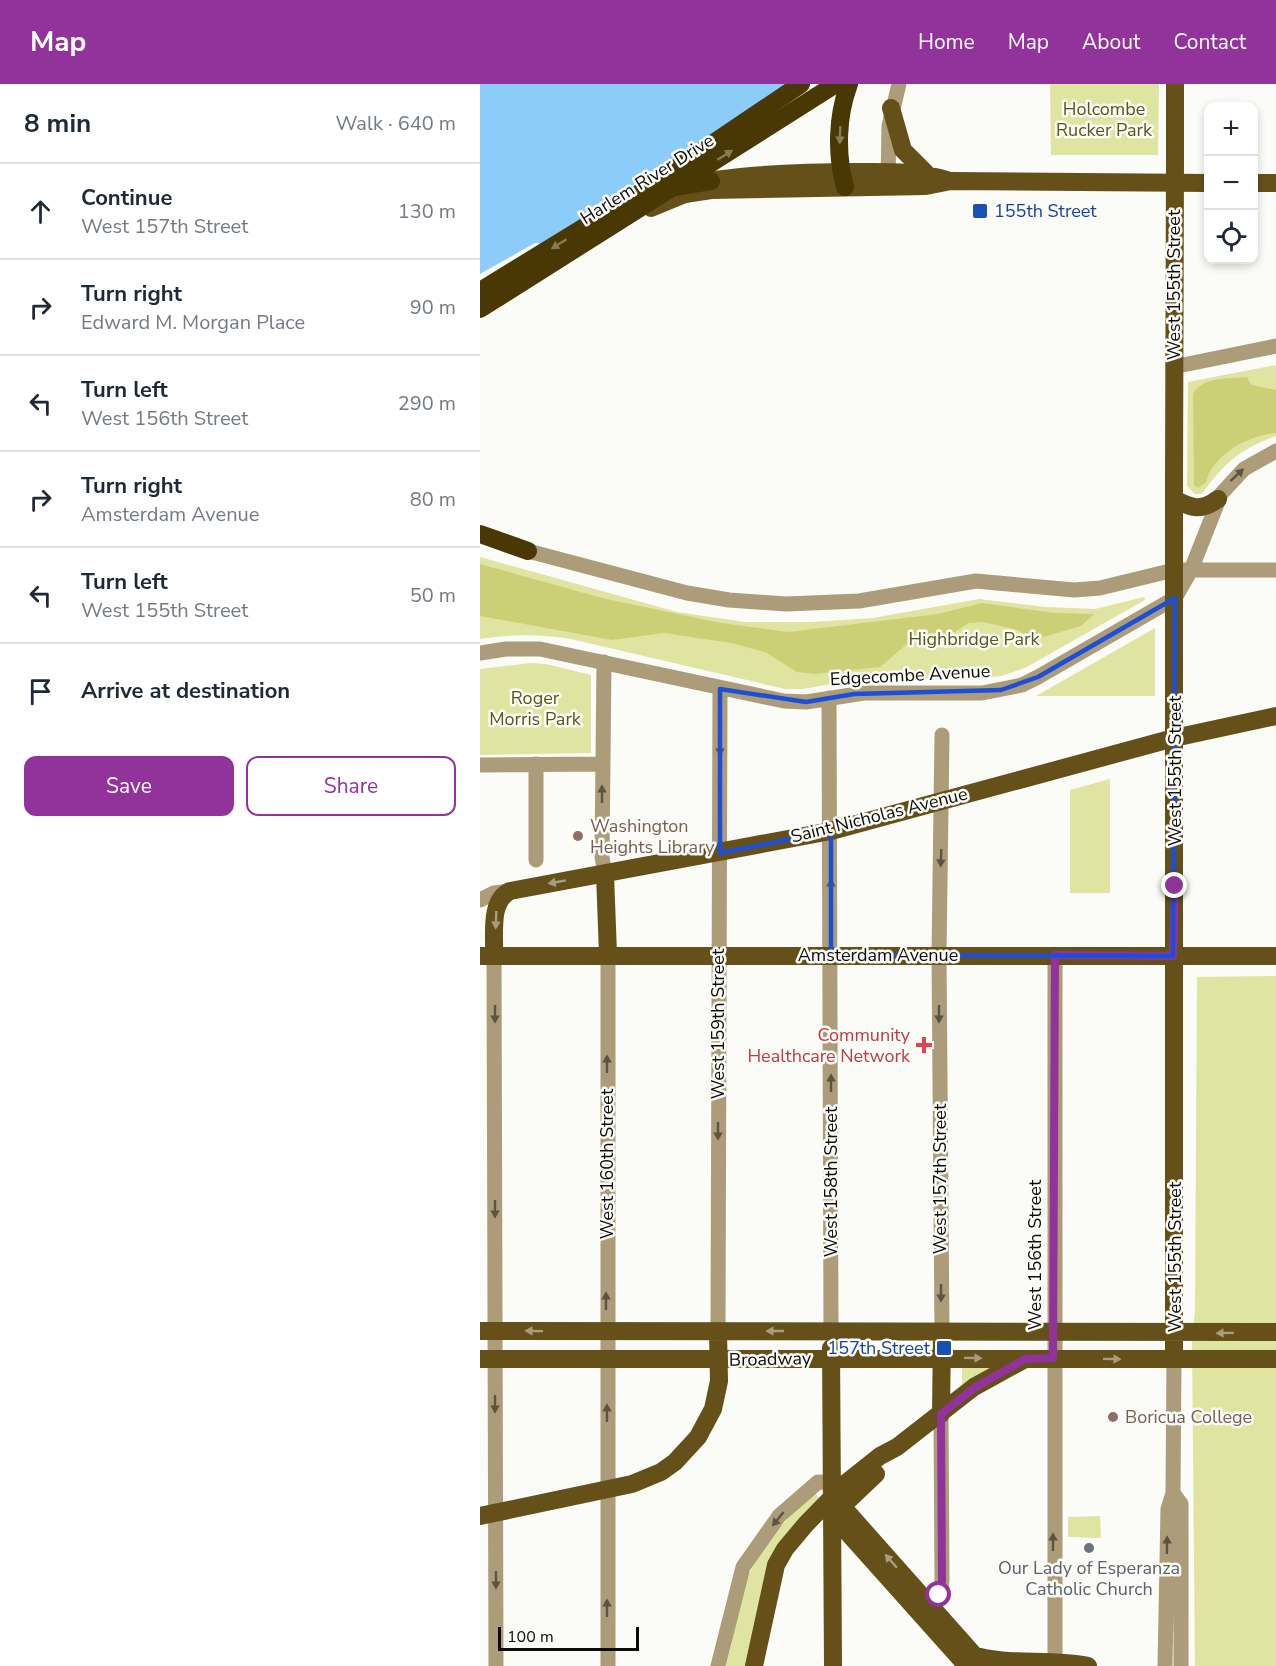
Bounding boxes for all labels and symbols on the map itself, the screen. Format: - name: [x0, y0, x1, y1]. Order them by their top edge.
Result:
- park label: Holcombe Rucker Park: [1056, 97, 1153, 142]
- one-way arrow: [835, 126, 845, 145]
- street label: Harlem River Drive: [576, 128, 718, 230]
- one-way arrow: [717, 149, 733, 160]
- place label: 155th Street: [994, 199, 1097, 223]
- marker: 155th Street: [971, 202, 989, 220]
- street label: West 155th Street: [1162, 209, 1186, 360]
- one-way arrow: [551, 238, 568, 249]
- one-way arrow: [1230, 468, 1245, 482]
- park label: Highbridge Park: [909, 627, 1040, 651]
- street label: Edgecombe Avenue: [829, 659, 991, 691]
- park label: Roger Morris Park: [489, 686, 582, 731]
- street label: West 155th Street: [1163, 695, 1187, 846]
- one-way arrow: [715, 738, 725, 757]
- street label: Saint Nicholas Avenue: [788, 781, 970, 849]
- one-way arrow: [597, 784, 607, 803]
- place label: Washington Heights Library: [590, 814, 715, 859]
- marker: Washington Heights Library: [571, 829, 585, 843]
- one-way arrow: [937, 848, 946, 867]
- route end: [1161, 872, 1187, 898]
- one-way arrow: [548, 878, 567, 887]
- one-way arrow: [826, 879, 836, 898]
- one-way arrow: [491, 910, 500, 929]
- street label: Amsterdam Avenue: [798, 943, 958, 967]
- street label: West 159th Street: [706, 948, 730, 1099]
- one-way arrow: [490, 1004, 500, 1023]
- one-way arrow: [934, 1004, 944, 1023]
- place label: Community Healthcare Network: [747, 1023, 911, 1068]
- marker: Community Healthcare Network: [915, 1036, 933, 1054]
- one-way arrow: [602, 1055, 612, 1074]
- one-way arrow: [826, 1074, 836, 1093]
- street label: West 160th Street: [595, 1088, 619, 1239]
- street label: West 157th Street: [928, 1103, 952, 1254]
- street label: West 158th Street: [819, 1106, 843, 1257]
- one-way arrow: [713, 1122, 723, 1141]
- street label: West 156th Street: [1023, 1179, 1047, 1330]
- street label: West 155th Street: [1163, 1181, 1187, 1332]
- one-way arrow: [490, 1199, 500, 1218]
- one-way arrow: [936, 1283, 946, 1302]
- one-way arrow: [601, 1292, 611, 1311]
- one-way arrow: [765, 1326, 784, 1336]
- one-way arrow: [524, 1327, 543, 1336]
- one-way arrow: [1216, 1328, 1235, 1338]
- place label: 157th Street: [827, 1336, 931, 1360]
- marker: 157th Street: [935, 1339, 953, 1357]
- street label: Broadway: [729, 1346, 812, 1372]
- one-way arrow: [964, 1353, 983, 1363]
- one-way arrow: [1102, 1354, 1121, 1363]
- one-way arrow: [490, 1394, 500, 1413]
- one-way arrow: [602, 1403, 612, 1422]
- place label: Boricua College: [1125, 1405, 1252, 1429]
- marker: Boricua College: [1106, 1410, 1120, 1424]
- one-way arrow: [772, 1511, 784, 1526]
- one-way arrow: [1048, 1532, 1058, 1551]
- one-way arrow: [1162, 1535, 1172, 1554]
- marker: Our Lady of Esperanza Catholic Church: [1082, 1541, 1096, 1555]
- one-way arrow: [884, 1554, 898, 1569]
- place label: Our Lady of Esperanza Catholic Church: [998, 1556, 1180, 1601]
- one-way arrow: [491, 1570, 501, 1589]
- route start: [925, 1581, 951, 1607]
- one-way arrow: [602, 1598, 612, 1617]
- scale bar: [498, 1624, 639, 1652]

